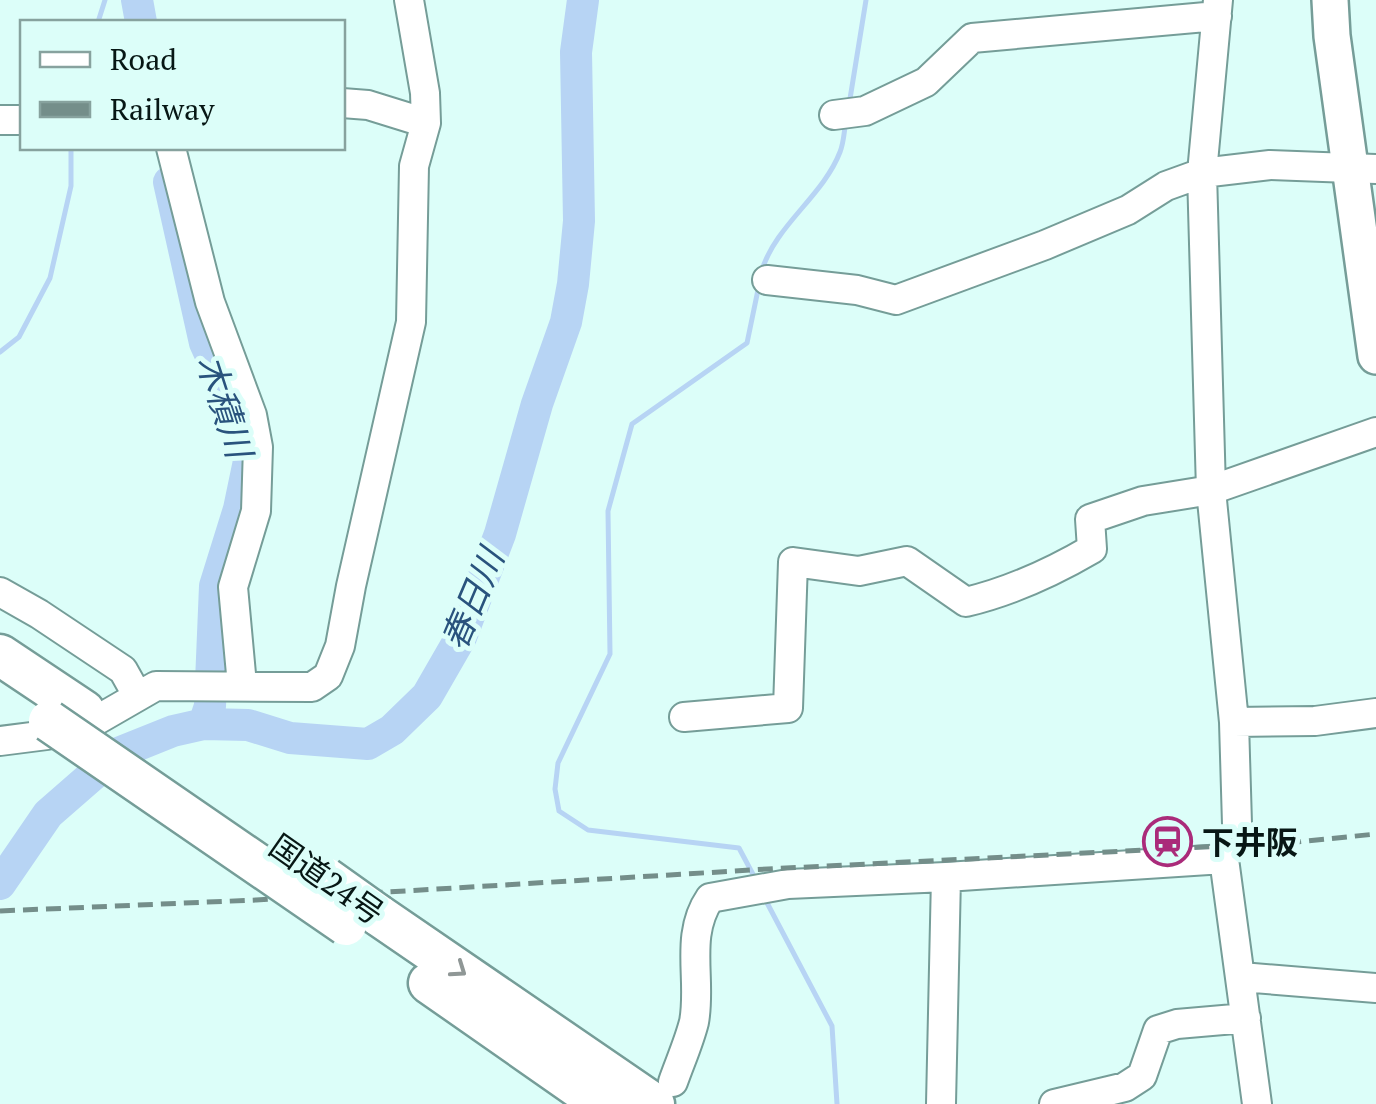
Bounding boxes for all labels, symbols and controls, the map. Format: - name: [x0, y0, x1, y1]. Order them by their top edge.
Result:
- legend: [20, 20, 345, 150]
- text: Road: [110, 39, 177, 79]
- text: Railway: [110, 89, 215, 129]
- water label: 木積川: [187, 349, 264, 467]
- water label: 春日川: [430, 538, 515, 656]
- station icon: 下井阪: [1141, 816, 1193, 868]
- place label: 下井阪: [1202, 821, 1298, 863]
- street label: 国道24号: [262, 824, 392, 934]
- one-way arrow: [447, 958, 466, 976]

